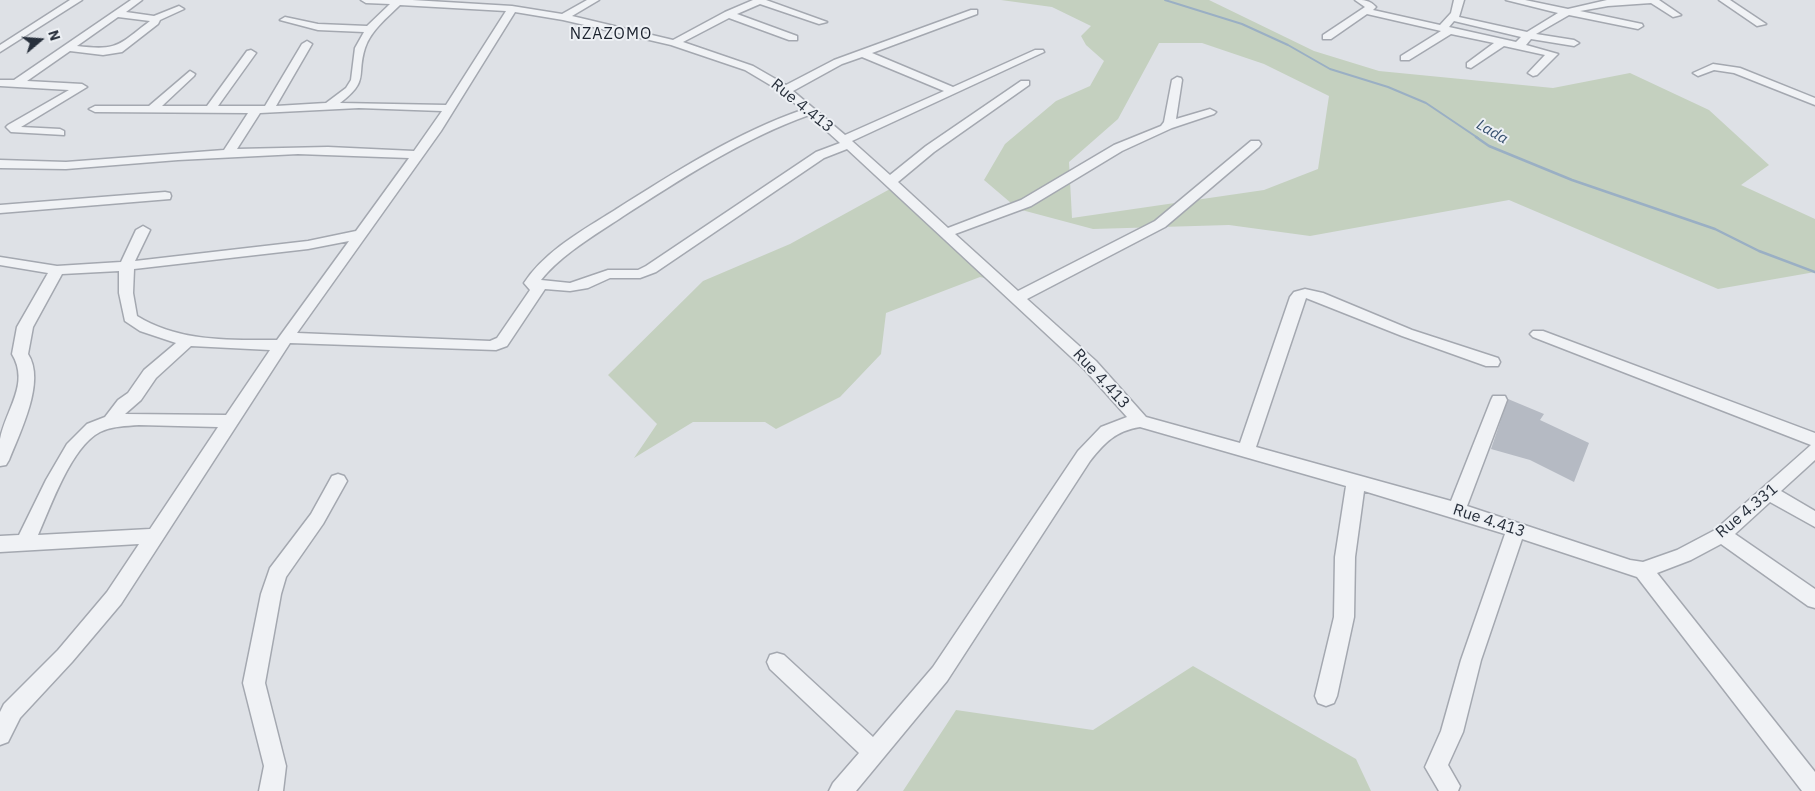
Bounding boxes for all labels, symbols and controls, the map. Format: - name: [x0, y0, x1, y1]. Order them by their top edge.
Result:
- north arrow: [15, 15, 65, 65]
- district label: NZAZOMO: [569, 24, 653, 44]
- text: N: [44, 28, 64, 43]
- street label: Rue 4.413: [767, 75, 837, 137]
- water label: Lada: [1473, 116, 1511, 148]
- street label: Rue 4.413: [1069, 345, 1133, 413]
- street label: Rue 4.331: [1712, 480, 1782, 542]
- street label: Rue 4.413: [1451, 500, 1527, 542]

